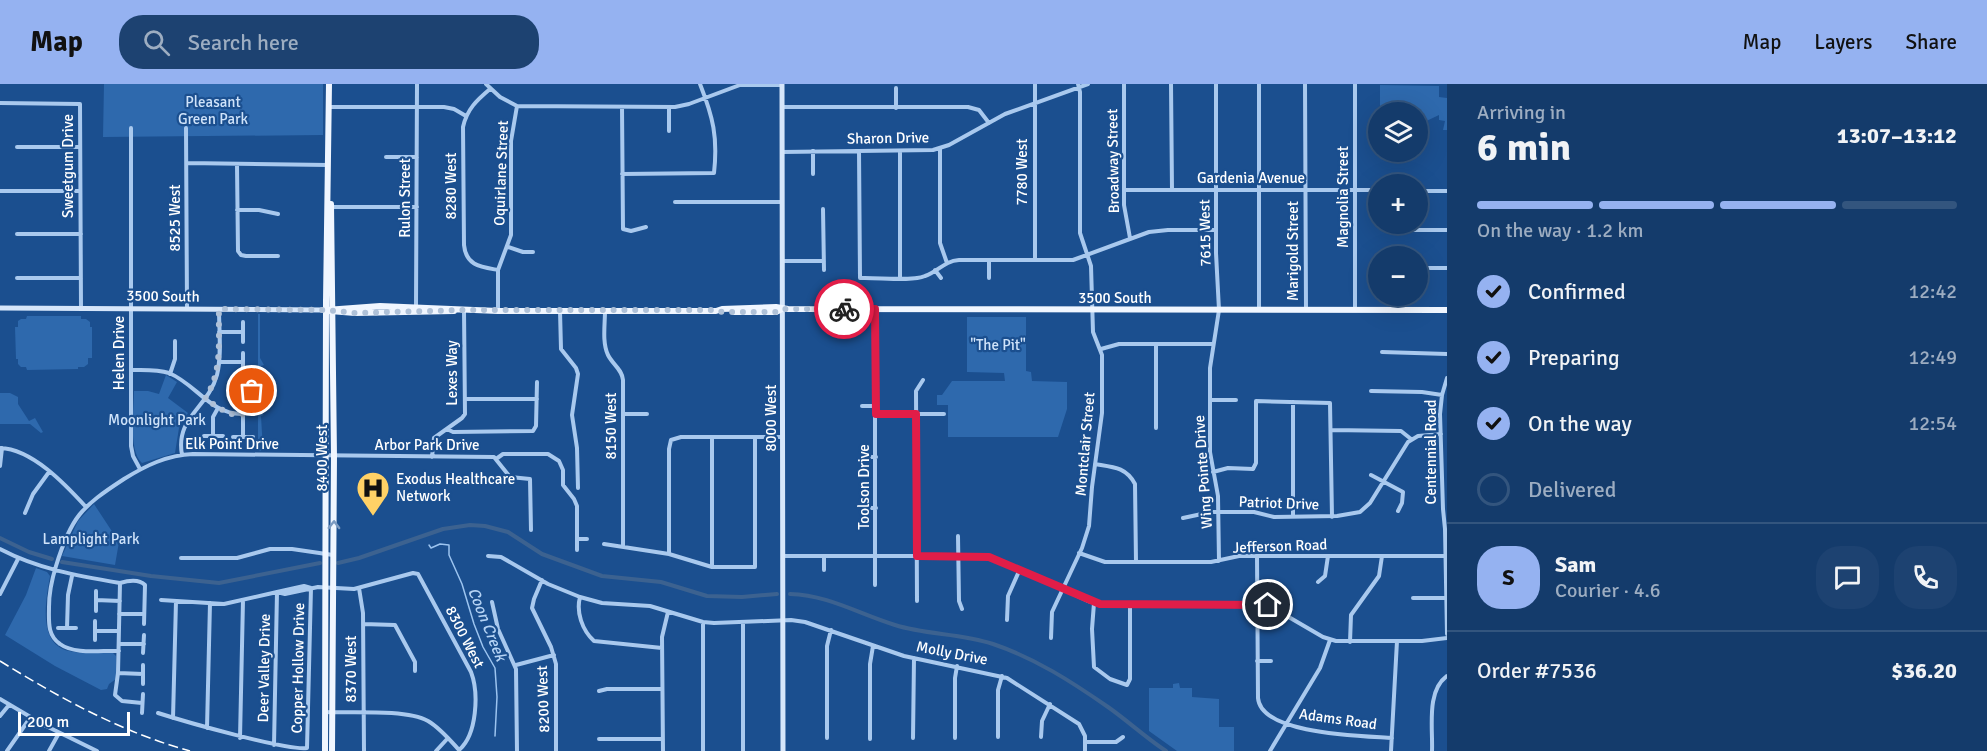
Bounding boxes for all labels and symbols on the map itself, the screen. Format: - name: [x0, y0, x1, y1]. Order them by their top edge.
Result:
- park label: Pleasant Green Park: [178, 93, 249, 128]
- street label: Broadway Street: [1103, 108, 1123, 214]
- street label: Sweetgum Drive: [59, 114, 77, 218]
- street label: Oquirlane Street: [490, 120, 512, 226]
- street label: Sharon Drive: [847, 128, 929, 148]
- street label: 7780 West: [1013, 138, 1031, 206]
- street label: Magnolia Street: [1334, 146, 1352, 248]
- street label: 8280 West: [442, 152, 460, 220]
- street label: Rulon Street: [396, 158, 414, 238]
- street label: Gardenia Avenue: [1197, 169, 1305, 187]
- street label: 8525 West: [166, 184, 184, 252]
- street label: 7615 West: [1195, 199, 1215, 267]
- street label: Marigold Street: [1284, 201, 1302, 301]
- courier: [814, 279, 874, 339]
- street label: 3500 South: [126, 286, 200, 306]
- street label: 3500 South: [1078, 289, 1152, 307]
- street label: Helen Drive: [110, 316, 128, 390]
- park label: "The Pit": [970, 336, 1026, 354]
- street label: Lexes Way: [443, 340, 461, 406]
- pin: [226, 365, 277, 416]
- street label: 8000 West: [762, 384, 780, 452]
- street label: Montclair Street: [1071, 391, 1099, 497]
- street label: 8150 West: [602, 392, 620, 460]
- street label: Centennial Road: [1422, 399, 1440, 505]
- park label: Moonlight Park: [108, 411, 206, 429]
- street label: Wing Pointe Drive: [1190, 415, 1216, 529]
- street label: 8400 West: [313, 424, 331, 492]
- street label: Elk Point Drive: [185, 435, 279, 453]
- street label: Arbor Park Drive: [375, 436, 479, 454]
- street label: Toolson Drive: [855, 444, 873, 530]
- hospital icon: Exodus Healthcare Network: [355, 470, 391, 517]
- place label: Exodus Healthcare Network: [396, 470, 515, 505]
- street label: Patriot Drive: [1238, 493, 1320, 513]
- one-way arrow: [328, 520, 340, 529]
- park label: Lamplight Park: [42, 530, 140, 548]
- street label: Jefferson Road: [1232, 535, 1328, 557]
- pin: [1242, 579, 1293, 630]
- water label: Coon Creek: [463, 585, 512, 666]
- street label: Copper Hollow Drive: [288, 602, 308, 734]
- street label: 8300 West: [442, 603, 488, 671]
- street label: Deer Valley Drive: [254, 613, 274, 723]
- street label: 8370 West: [342, 635, 360, 703]
- street label: Molly Drive: [915, 637, 989, 669]
- street label: 8200 West: [533, 665, 553, 733]
- street label: Adams Road: [1298, 705, 1378, 733]
- scale bar: [18, 709, 130, 736]

